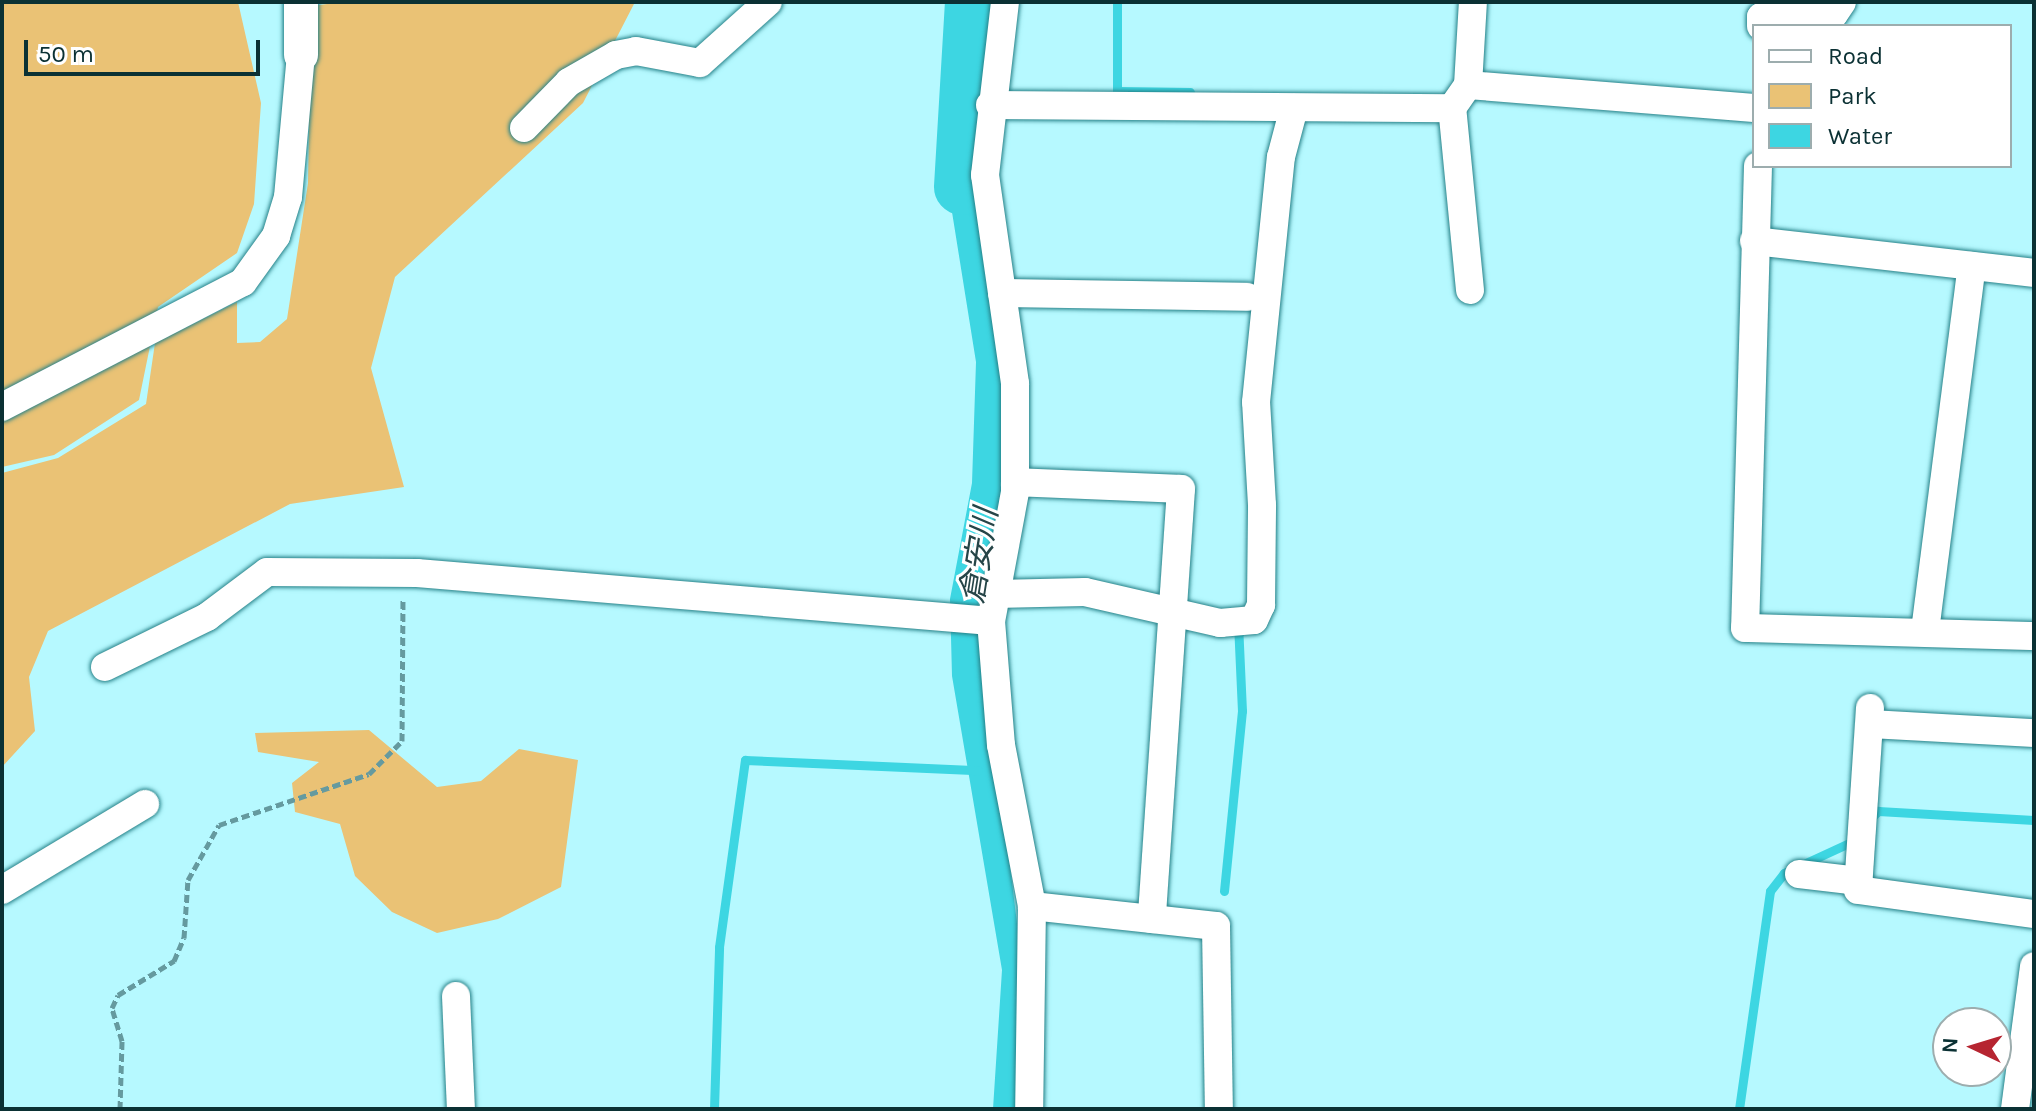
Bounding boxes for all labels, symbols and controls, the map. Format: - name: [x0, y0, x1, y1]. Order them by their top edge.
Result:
- scale bar: [28, 24, 264, 74]
- legend: [1752, 24, 2012, 168]
- text: 50 m: [38, 40, 94, 68]
- text: Road: [1828, 42, 1883, 70]
- text: Park: [1828, 82, 1877, 110]
- text: Water: [1828, 122, 1892, 150]
- water label: 倉安川: [954, 506, 1006, 606]
- north arrow: [1932, 1007, 2012, 1087]
- text: N: [1937, 1037, 1964, 1054]

